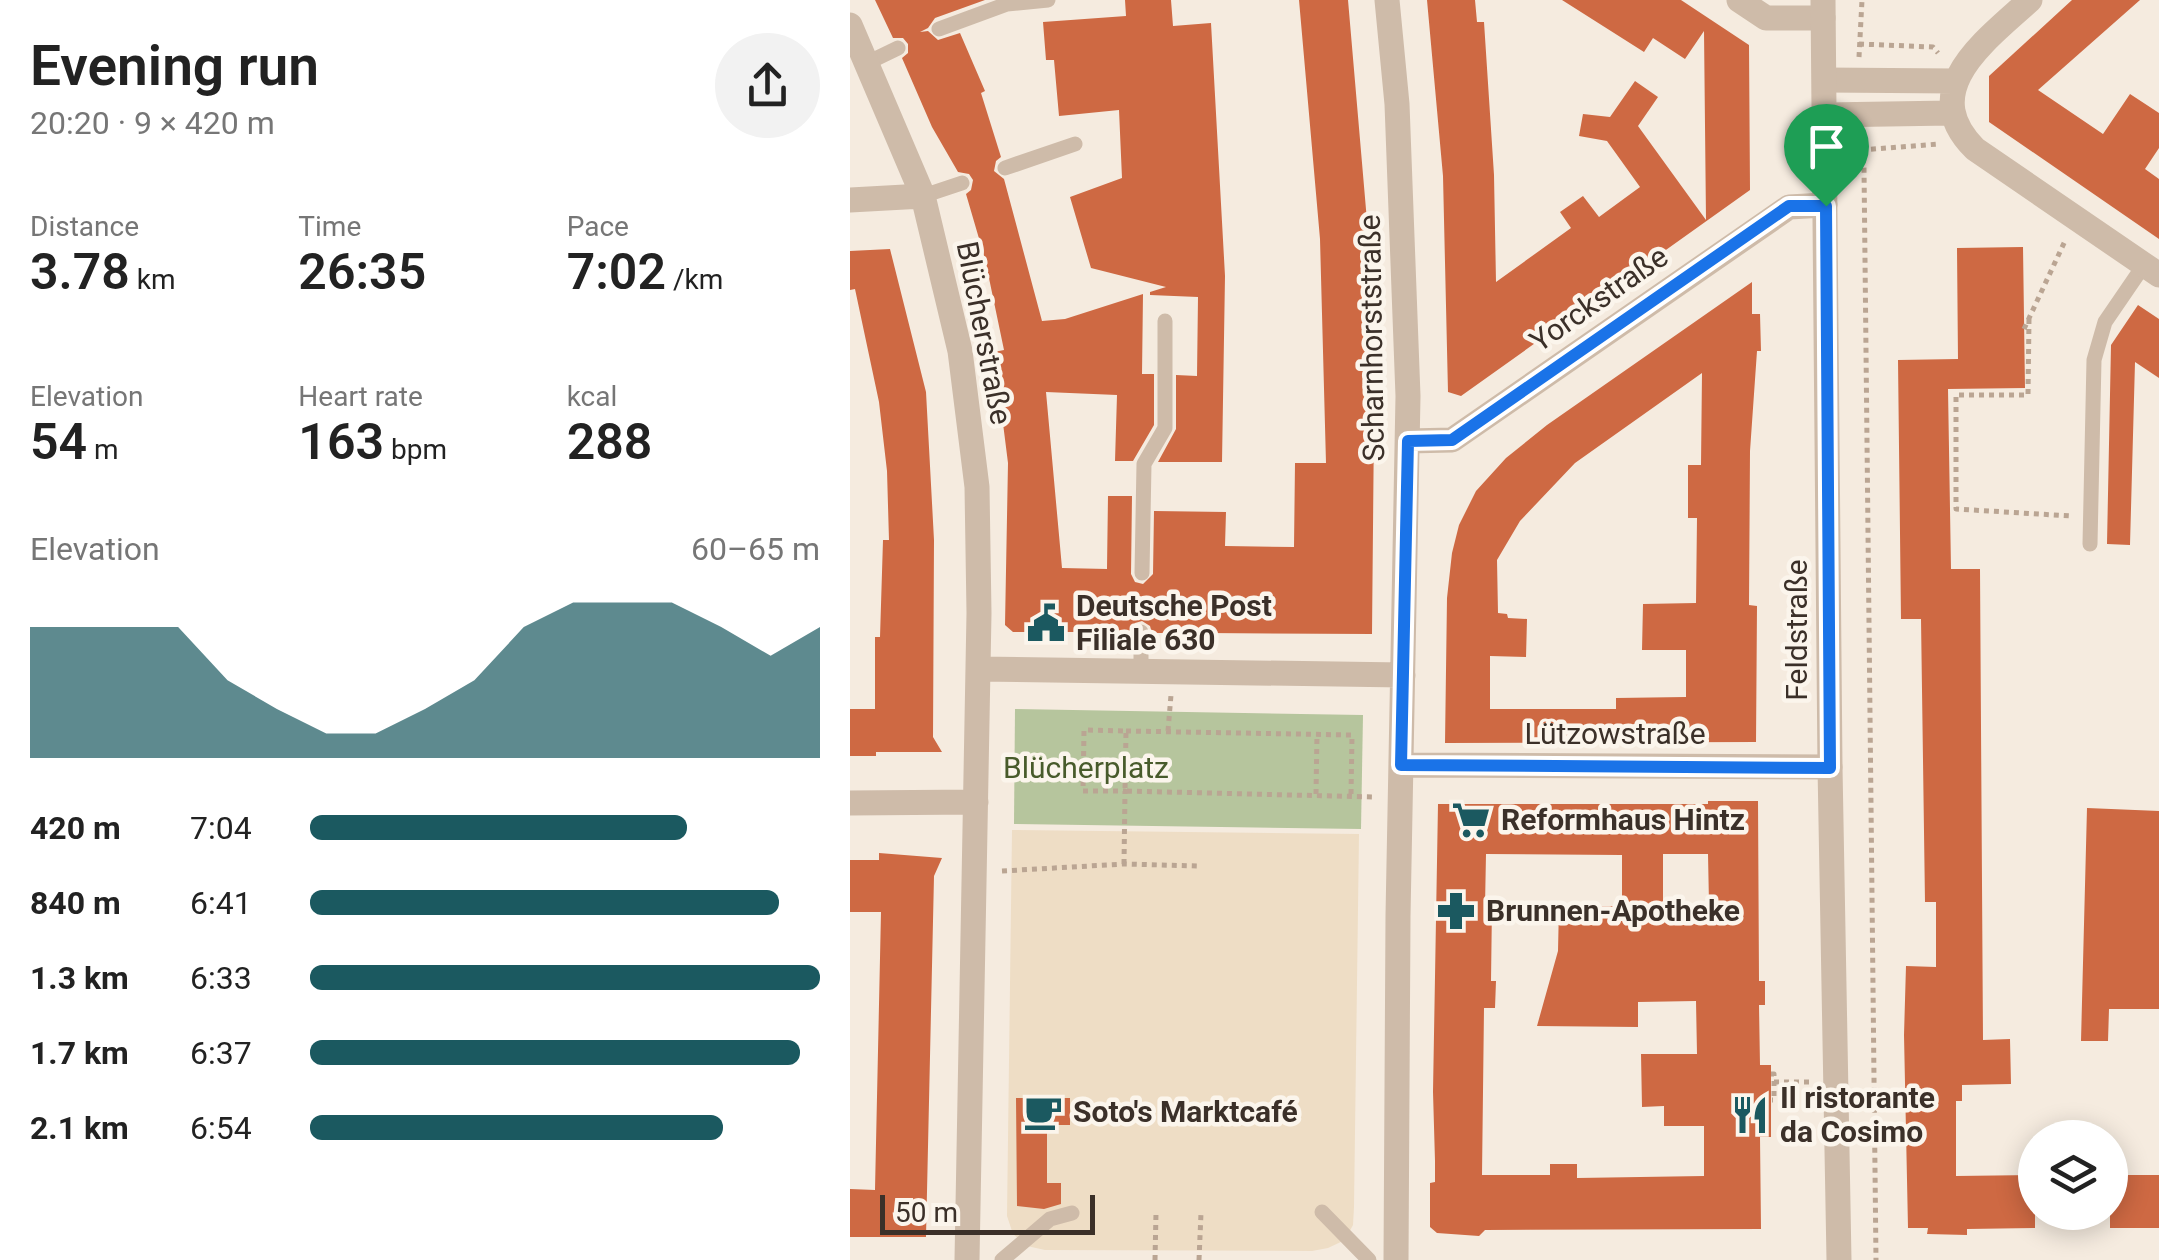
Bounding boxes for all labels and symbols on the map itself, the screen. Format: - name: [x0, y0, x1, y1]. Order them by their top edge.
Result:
- pin: [1784, 104, 1869, 207]
- street label: Scharnhorststraße: [1352, 214, 1391, 462]
- street label: Blücherstraße: [950, 238, 1019, 427]
- street label: Yorckstraße: [1523, 238, 1674, 359]
- street label: Feldstraße: [1779, 559, 1814, 701]
- place label: Deutsche Post Filiale 630: [1076, 588, 1272, 657]
- public building icon: Deutsche Post Filiale 630: [1025, 602, 1067, 644]
- street label: Lützowstraße: [1524, 716, 1706, 751]
- park label: Blücherplatz: [1003, 750, 1169, 785]
- supermarket icon: Reformhaus Hintz: [1450, 799, 1492, 841]
- place label: Reformhaus Hintz: [1501, 802, 1745, 837]
- pharmacy icon: Brunnen-Apotheke: [1435, 890, 1477, 932]
- place label: Brunnen-Apotheke: [1486, 893, 1740, 928]
- place label: Il ristorante da Cosimo: [1780, 1080, 1935, 1149]
- cafe icon: Soto's Marktcafé: [1022, 1091, 1064, 1133]
- place label: Soto's Marktcafé: [1073, 1094, 1298, 1129]
- restaurant icon: Il ristorante da Cosimo: [1729, 1094, 1771, 1136]
- scale bar: [880, 1190, 1095, 1234]

